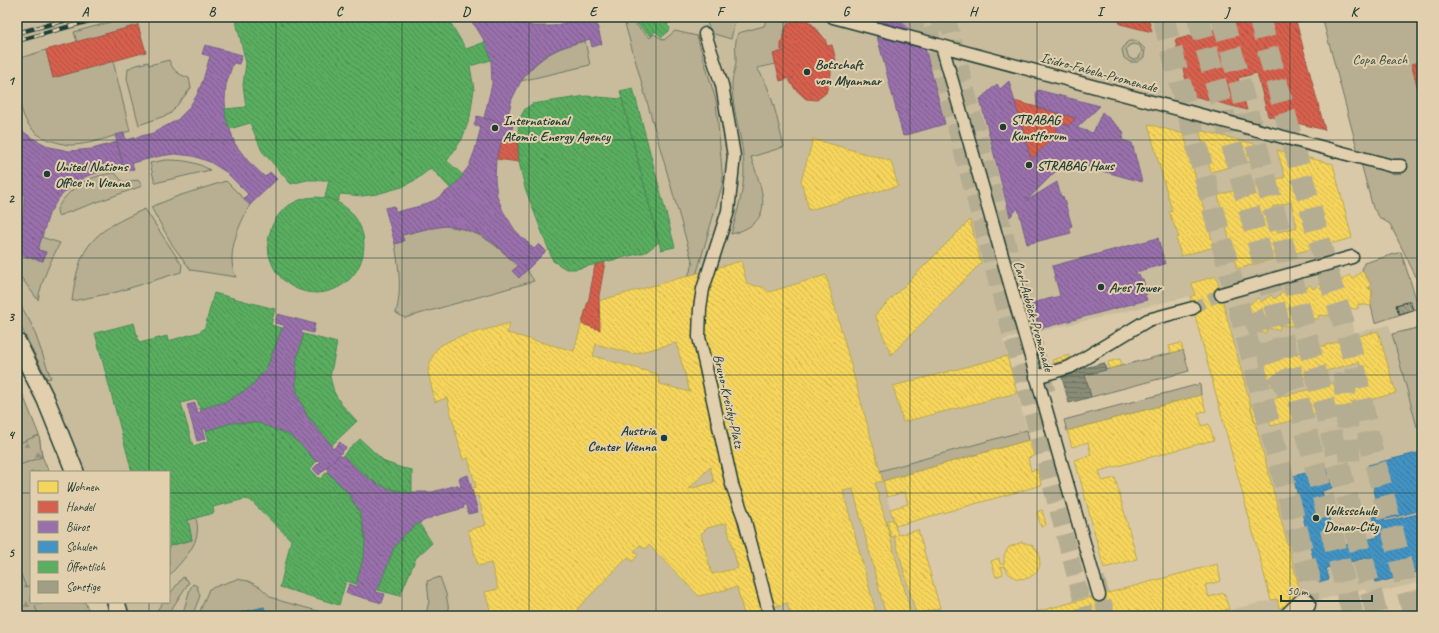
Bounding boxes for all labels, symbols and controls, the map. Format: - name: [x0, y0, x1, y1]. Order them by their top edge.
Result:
- text: A: [82, 4, 90, 20]
- text: B: [209, 4, 217, 20]
- text: C: [336, 4, 344, 20]
- text: D: [462, 4, 471, 20]
- text: E: [590, 4, 599, 20]
- text: F: [717, 4, 726, 20]
- text: G: [843, 4, 851, 20]
- text: H: [969, 4, 979, 20]
- text: I: [1097, 4, 1106, 20]
- text: J: [1224, 4, 1231, 20]
- text: K: [1351, 4, 1361, 20]
- street label: Isidro-Fabela-Promenade: [1039, 49, 1160, 97]
- park label: Copa Beach: [1353, 51, 1408, 68]
- place label: Botschaft von Myanmar: [815, 56, 883, 89]
- marker: Botschaft von Myanmar: [802, 67, 812, 77]
- text: 1: [8, 73, 16, 89]
- place label: STRABAG Kunstforum: [1011, 111, 1067, 144]
- place label: International Atomic Energy Agency: [503, 112, 611, 145]
- marker: STRABAG Kunstforum: [998, 122, 1008, 132]
- marker: International Atomic Energy Agency: [490, 123, 500, 133]
- place label: STRABAG Haus: [1037, 157, 1116, 174]
- place label: United Nations Office in Vienna: [55, 158, 131, 191]
- marker: STRABAG Haus: [1024, 160, 1034, 170]
- marker: United Nations Office in Vienna: [42, 169, 52, 179]
- text: 2: [8, 191, 15, 207]
- street label: Carl-Auböck-Promenade: [1010, 259, 1058, 375]
- place label: Ares Tower: [1109, 279, 1163, 296]
- marker: Ares Tower: [1096, 282, 1106, 292]
- text: 3: [8, 309, 15, 325]
- street label: Bruno-Kreisky-Platz: [709, 352, 748, 451]
- place label: Austria Center Vienna: [588, 422, 657, 455]
- text: 4: [8, 427, 16, 443]
- marker: Austria Center Vienna: [659, 433, 669, 443]
- legend: [30, 471, 170, 603]
- text: Wohnen: [66, 479, 100, 495]
- text: Handel: [66, 499, 96, 515]
- place label: Volksschule Donau-City: [1324, 502, 1379, 535]
- marker: Volksschule Donau-City: [1311, 513, 1321, 523]
- text: Büros: [66, 519, 90, 535]
- text: Schulen: [66, 539, 98, 555]
- text: 5: [8, 545, 15, 561]
- text: Öffentlich: [66, 559, 106, 575]
- scale bar: [1281, 577, 1372, 603]
- text: Sonstige: [66, 579, 101, 595]
- text: 50 m: [1287, 583, 1309, 599]

